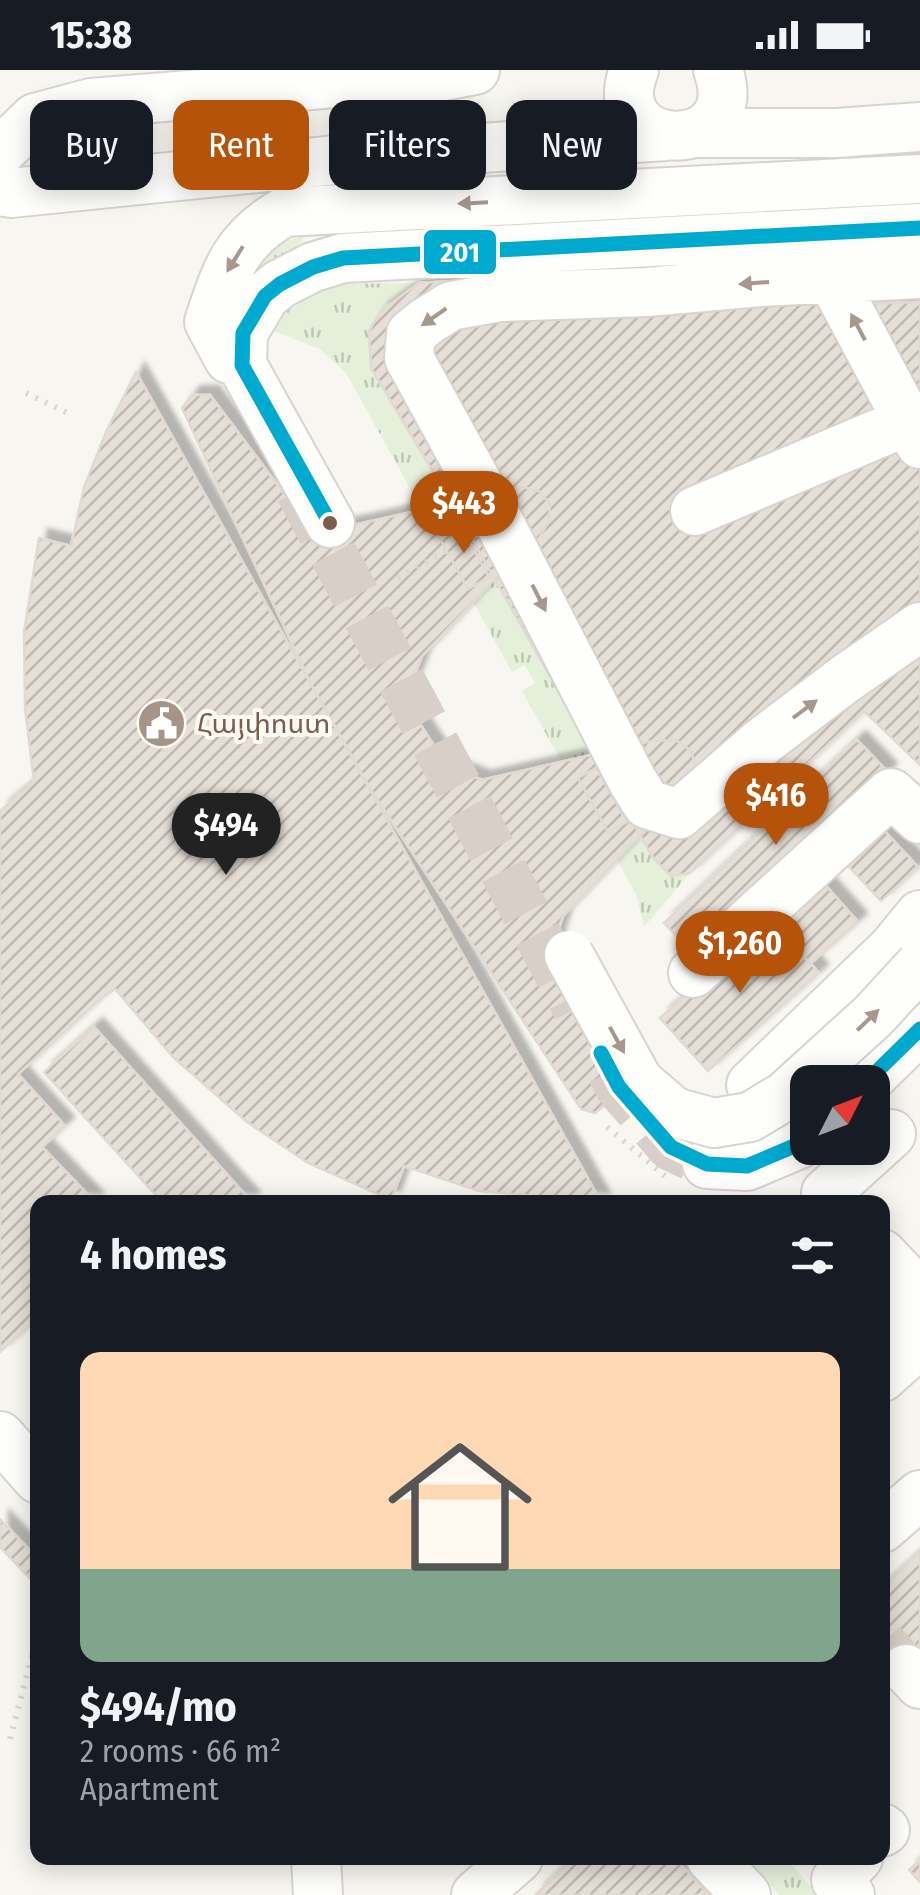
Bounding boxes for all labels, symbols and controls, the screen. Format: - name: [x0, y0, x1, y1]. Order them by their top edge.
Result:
- text: 15:38: [50, 12, 132, 58]
- chip: Buy: [30, 100, 153, 190]
- chip: Rent: [173, 100, 309, 190]
- chip: Filters: [329, 100, 486, 190]
- chip: New: [506, 100, 637, 190]
- one-way arrow: [457, 195, 489, 211]
- line badge: 201: [422, 228, 498, 276]
- text: 201: [439, 236, 480, 269]
- one-way arrow: [226, 245, 244, 272]
- one-way arrow: [738, 275, 769, 291]
- one-way arrow: [420, 307, 447, 326]
- one-way arrow: [849, 312, 866, 341]
- pin: $443: [405, 471, 523, 556]
- text: $443: [432, 484, 496, 522]
- unlabelled marker: [320, 513, 340, 533]
- one-way arrow: [530, 584, 547, 612]
- public building icon: Հայփոստ: [136, 697, 188, 749]
- one-way arrow: [792, 700, 818, 720]
- place label: Հայփոստ: [197, 707, 330, 740]
- pin: $416: [717, 763, 835, 848]
- text: $416: [746, 776, 806, 814]
- pin: $494: [167, 793, 285, 878]
- text: $494: [194, 806, 258, 844]
- pin: $1,260: [659, 911, 821, 996]
- text: $1,260: [698, 924, 782, 962]
- one-way arrow: [856, 1009, 880, 1032]
- one-way arrow: [608, 1026, 625, 1055]
- north arrow: [790, 1065, 890, 1165]
- map controls: [790, 1065, 890, 1165]
- icon: filters: [785, 1228, 840, 1283]
- text: 4 homes: [80, 1230, 227, 1280]
- icon: home: [370, 1417, 550, 1597]
- text: $494/mo: [80, 1682, 237, 1732]
- text: 2 rooms · 66 m²: [80, 1732, 281, 1770]
- text: Apartment: [80, 1770, 219, 1808]

